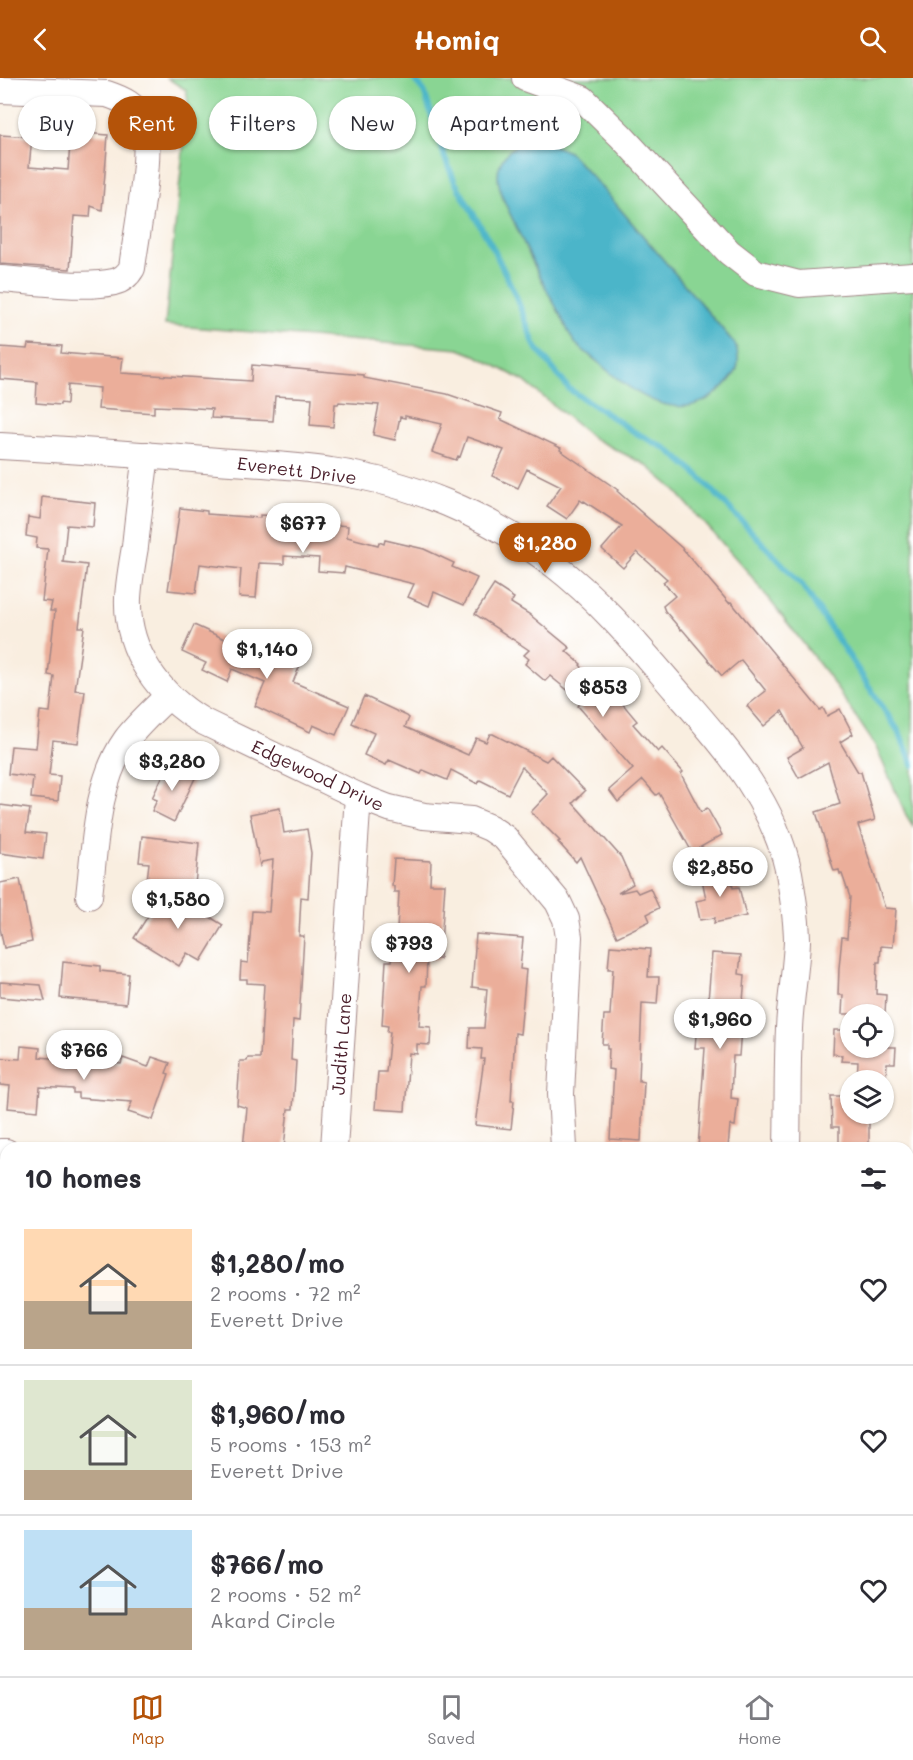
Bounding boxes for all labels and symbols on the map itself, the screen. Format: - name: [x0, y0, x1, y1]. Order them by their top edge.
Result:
- street label: Everett Drive: [236, 451, 358, 489]
- pin: $677: [267, 503, 339, 554]
- pin: $1,280: [496, 523, 594, 574]
- pin: $1,140: [218, 629, 316, 680]
- pin: $853: [567, 667, 639, 718]
- street label: Edgewood Drive: [248, 734, 388, 816]
- pin: $3,280: [123, 741, 221, 792]
- pin: $2,850: [671, 847, 769, 898]
- pin: $1,580: [129, 879, 227, 930]
- pin: $793: [373, 923, 445, 974]
- street label: Judith Lane: [325, 992, 357, 1096]
- pin: $1,960: [671, 999, 769, 1050]
- pin: $766: [48, 1030, 120, 1081]

